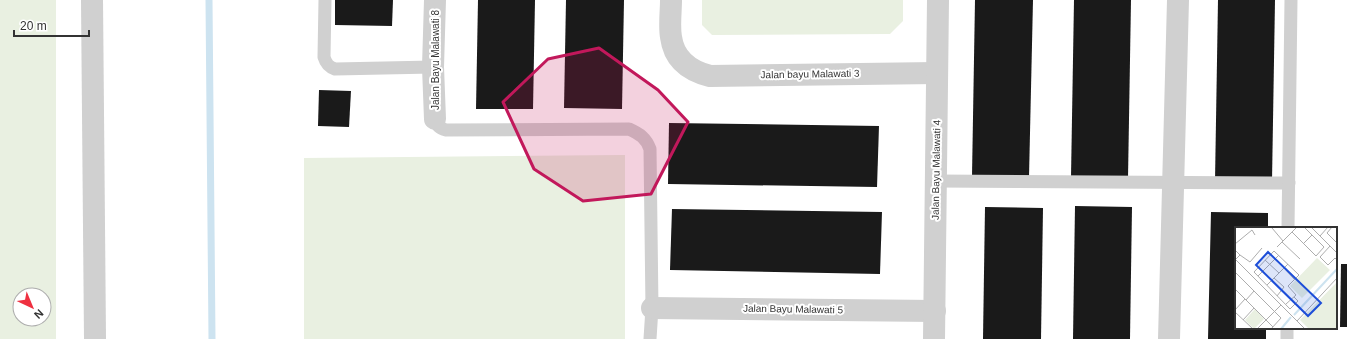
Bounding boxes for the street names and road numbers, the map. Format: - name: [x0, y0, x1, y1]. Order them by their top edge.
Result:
- street label: Jalan Bayu Malawati 8: [430, 10, 441, 110]
- street label: Jalan bayu Malawati 3: [760, 68, 860, 80]
- street label: Jalan Bayu Malawati 4: [930, 119, 942, 220]
- street label: Jalan Bayu Malawati 5: [743, 303, 844, 315]

